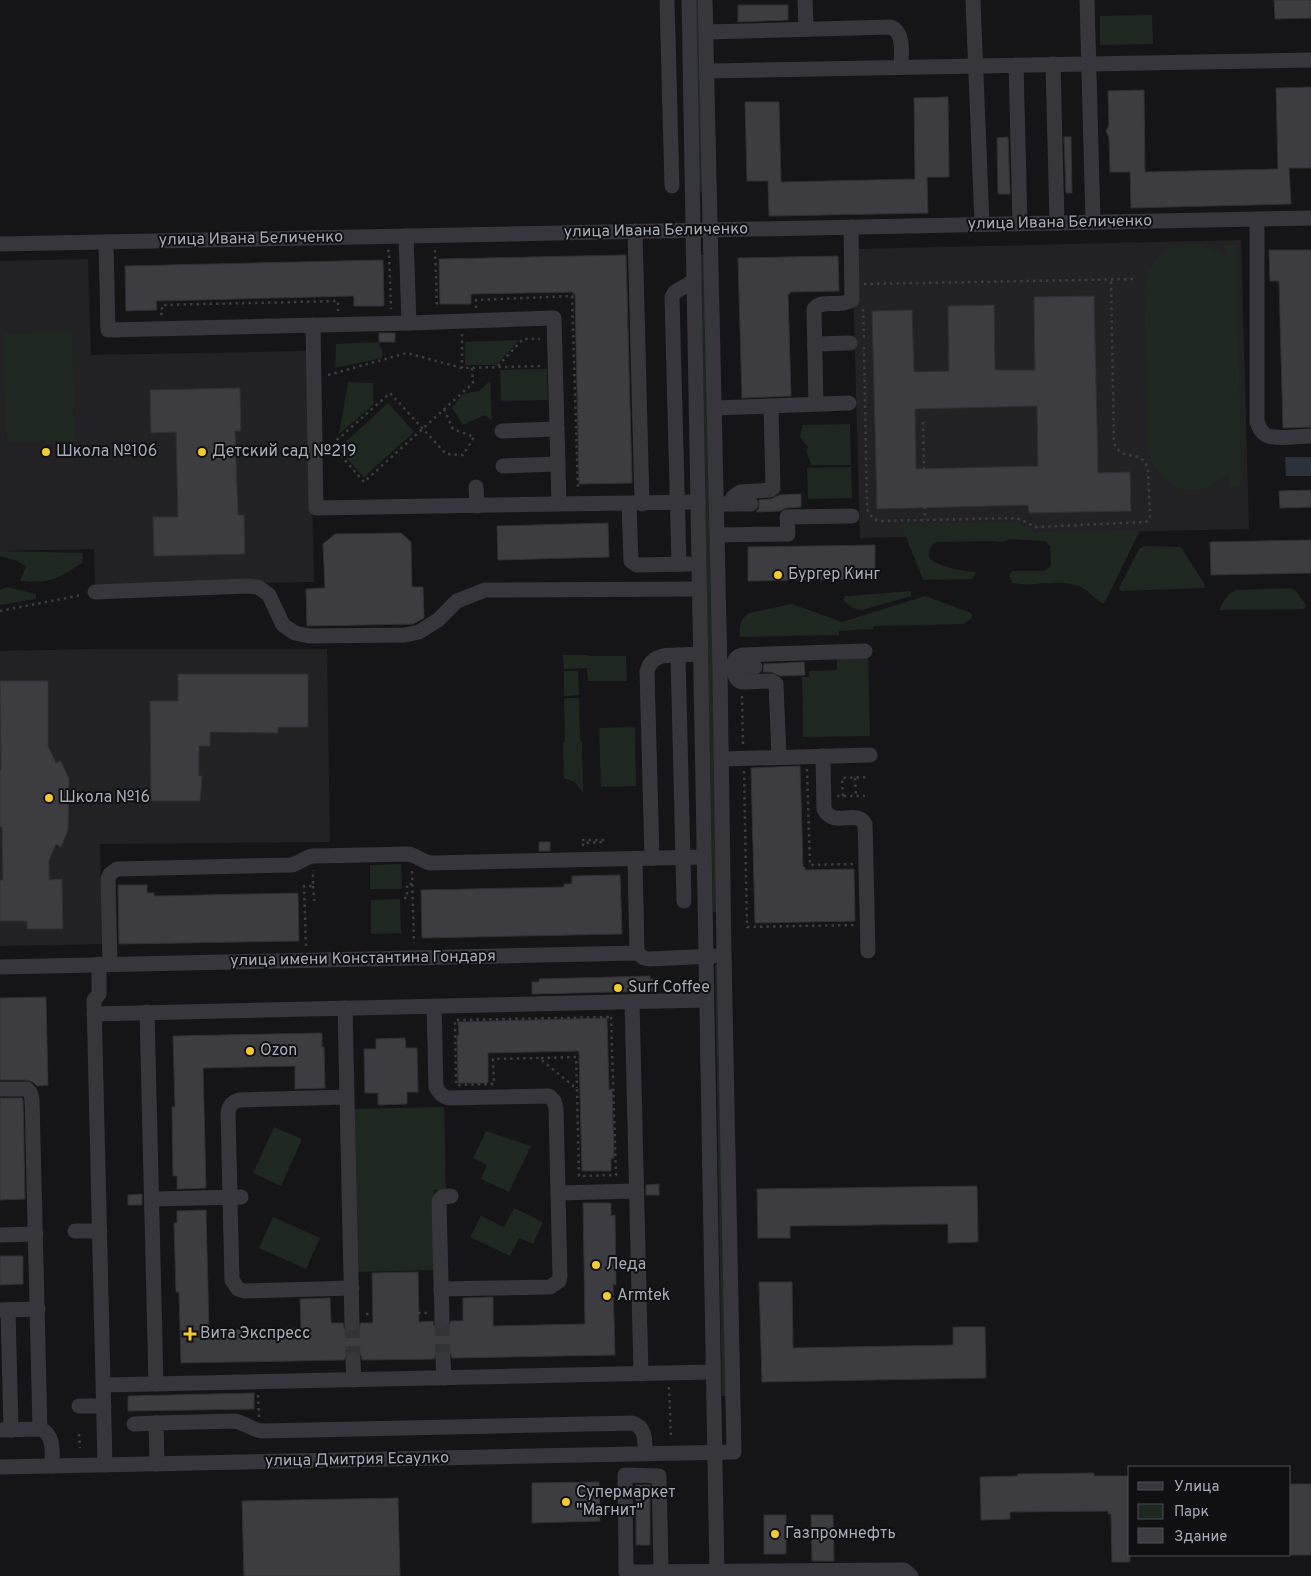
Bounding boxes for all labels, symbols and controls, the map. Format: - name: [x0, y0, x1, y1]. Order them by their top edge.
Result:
- street label: улица Ивана Беличенко: [968, 211, 1152, 235]
- street label: улица Ивана Беличенко: [564, 219, 748, 243]
- street label: улица Ивана Беличенко: [159, 227, 343, 251]
- place label: Школа №106: [56, 442, 157, 462]
- place label: Детский сад №219: [212, 442, 357, 462]
- marker: Школа №106: [40, 446, 52, 458]
- marker: Детский сад №219: [196, 446, 208, 458]
- place label: Бургер Кинг: [788, 565, 881, 585]
- marker: Бургер Кинг: [772, 569, 784, 581]
- place label: Школа №16: [59, 788, 150, 808]
- marker: Школа №16: [43, 792, 55, 804]
- street label: улица имени Константина Гондаря: [230, 947, 496, 971]
- place label: Surf Coffee: [628, 978, 710, 998]
- marker: Surf Coffee: [612, 982, 624, 994]
- place label: Ozon: [260, 1041, 297, 1061]
- marker: Ozon: [244, 1045, 256, 1057]
- place label: Леда: [606, 1255, 646, 1275]
- marker: Леда: [590, 1259, 602, 1271]
- place label: Armtek: [617, 1286, 670, 1306]
- marker: Armtek: [601, 1290, 613, 1302]
- place label: Вита Экспресс: [200, 1324, 310, 1344]
- marker: Вита Экспресс: [184, 1328, 196, 1340]
- street label: улица Дмитрия Есаулко: [265, 1448, 449, 1472]
- legend: [1128, 1466, 1291, 1556]
- text: Улица: [1174, 1478, 1219, 1497]
- place label: Супермаркет "Магнит": [576, 1483, 676, 1521]
- marker: Супермаркет "Магнит": [560, 1496, 572, 1508]
- text: Парк: [1174, 1503, 1209, 1522]
- place label: Газпромнефть: [785, 1524, 896, 1544]
- marker: Газпромнефть: [769, 1528, 781, 1540]
- text: Здание: [1174, 1528, 1227, 1547]

